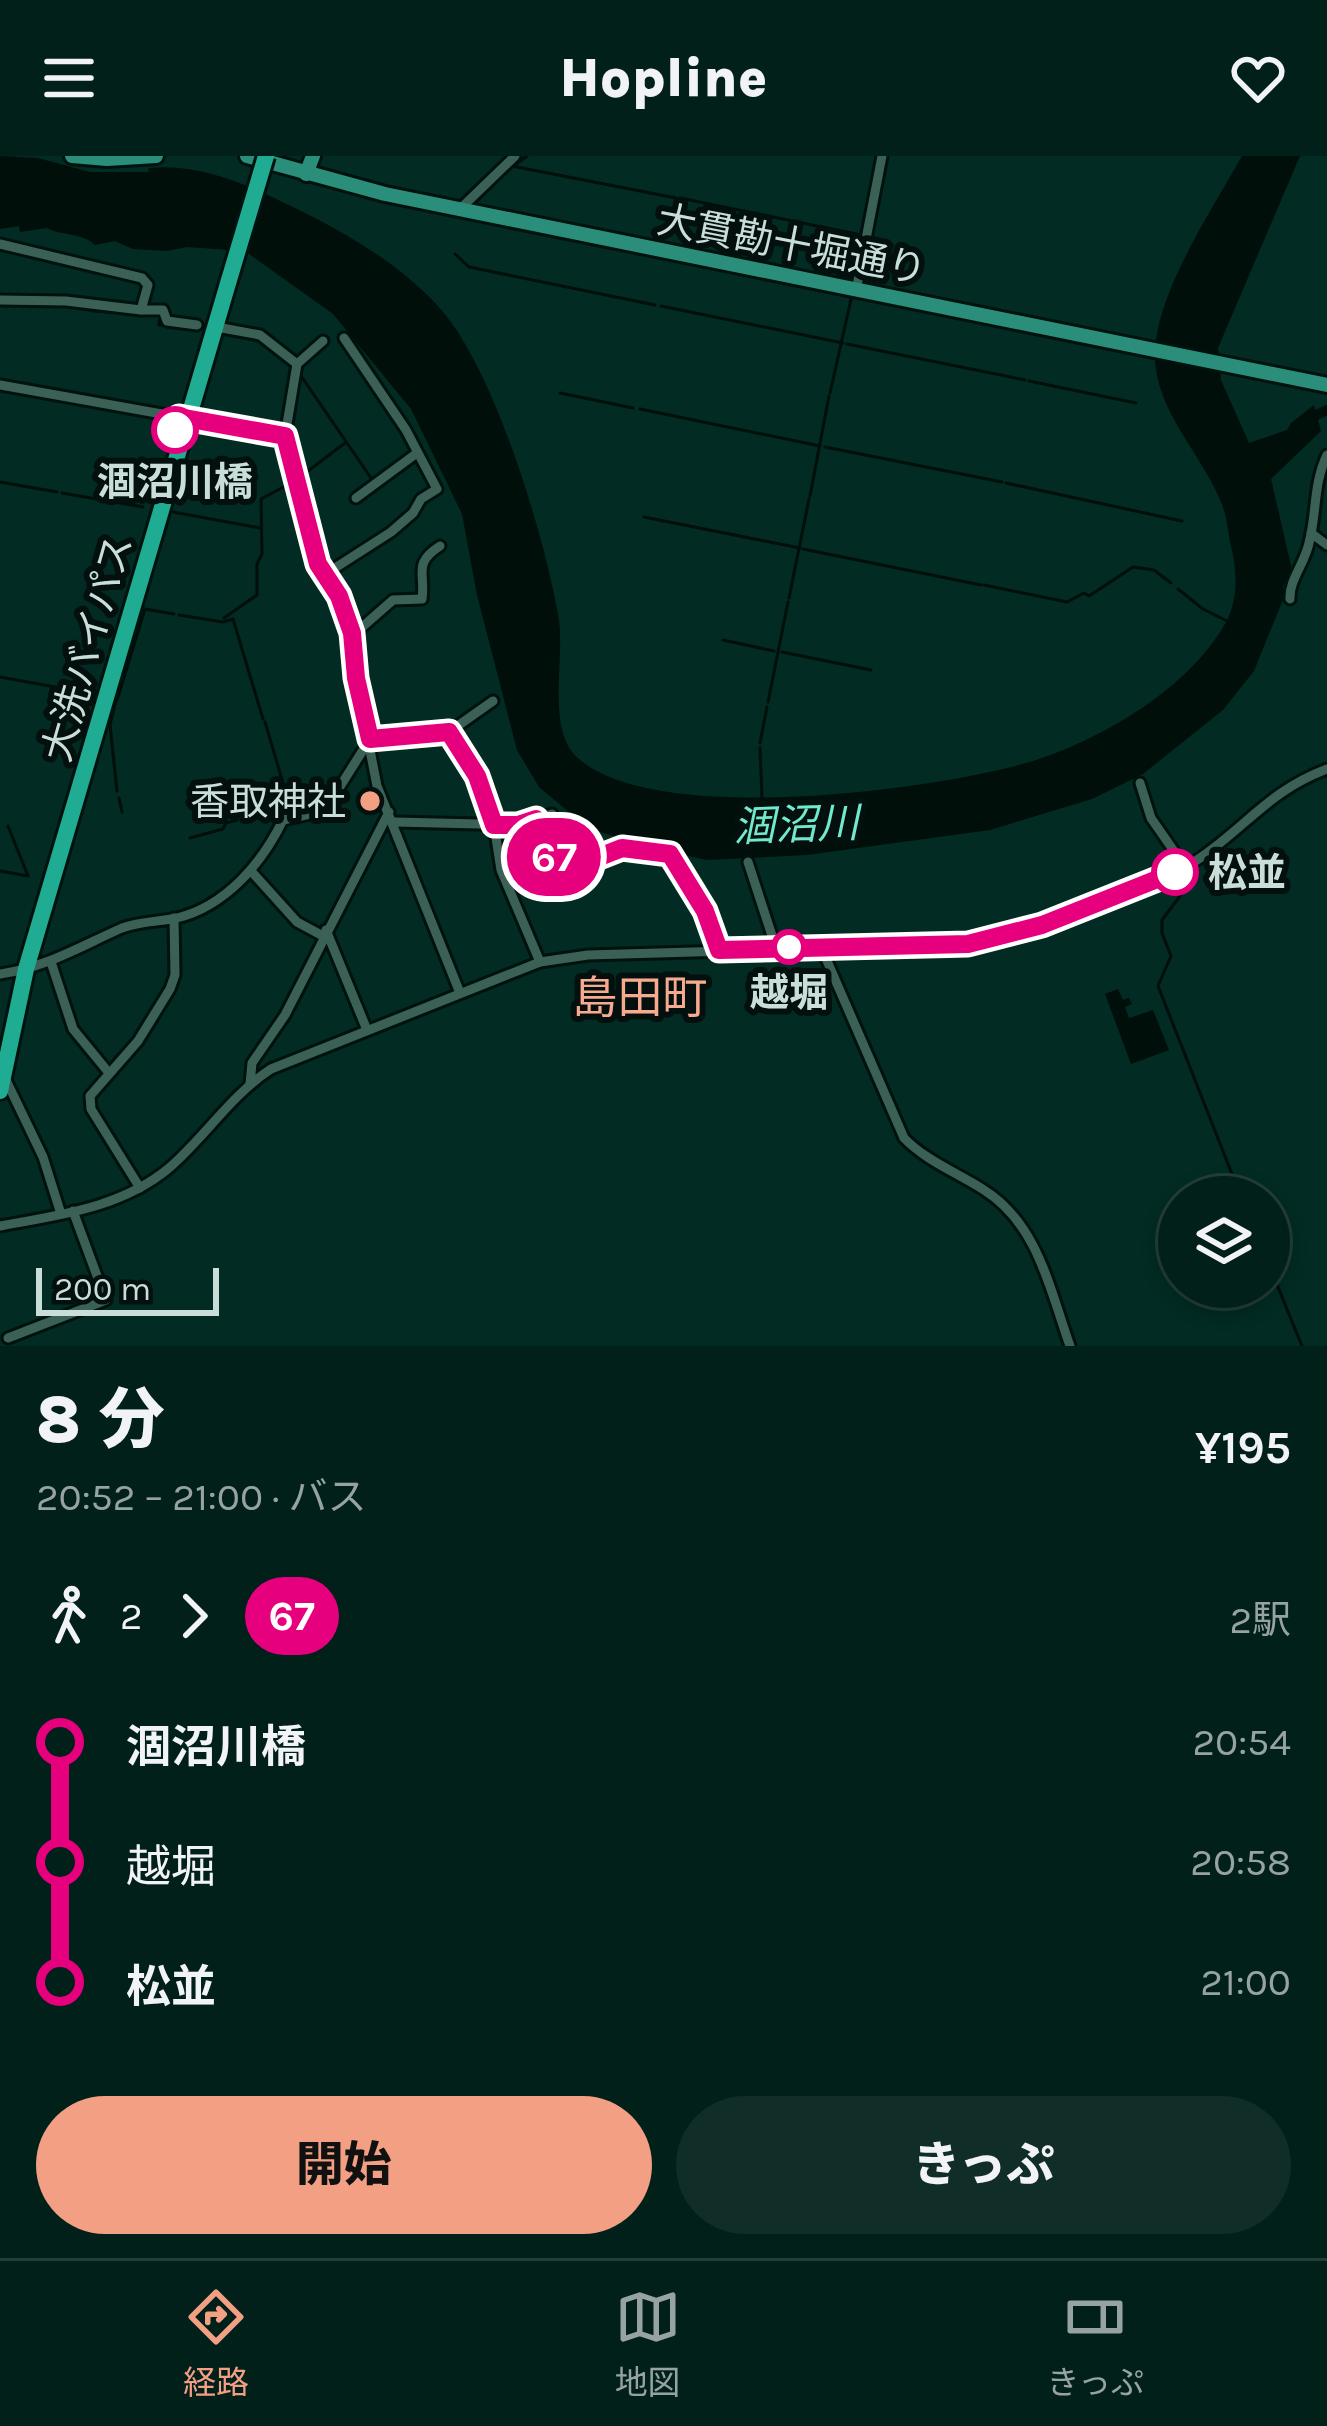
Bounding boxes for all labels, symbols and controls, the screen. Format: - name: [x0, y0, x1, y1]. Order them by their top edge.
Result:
- icon: menu: [36, 45, 102, 111]
- icon: heart: [1225, 45, 1291, 111]
- text: Hopline: [560, 46, 767, 110]
- street label: 大貫勘十堀通り: [653, 196, 930, 294]
- marker: 涸沼川橋: [153, 408, 197, 452]
- place label: 涸沼川橋: [97, 459, 253, 505]
- street label: 大洗バイパス: [34, 530, 142, 767]
- place label: 香取神社: [190, 779, 346, 825]
- marker: 香取神社: [357, 788, 383, 814]
- water label: 涸沼川: [732, 798, 864, 852]
- line badge: 67: [500, 818, 608, 896]
- text: 67: [531, 832, 577, 882]
- marker: 松並: [1153, 850, 1197, 894]
- place label: 松並: [1208, 850, 1286, 896]
- marker: 越堀: [773, 931, 805, 963]
- place label: 越堀: [750, 970, 828, 1016]
- district label: 島田町: [572, 972, 708, 1024]
- map controls: [1158, 1176, 1290, 1308]
- button: layers: [1158, 1176, 1290, 1308]
- scale bar: [36, 1262, 219, 1315]
- text: 200 m: [54, 1270, 151, 1308]
- text: 8 分: [36, 1381, 165, 1459]
- text: ¥195: [1195, 1422, 1291, 1474]
- text: 20:52 – 21:00 · バス: [36, 1474, 367, 1520]
- icon: walk: [36, 1583, 102, 1649]
- icon: forward: [161, 1583, 227, 1649]
- text: 67: [269, 1591, 315, 1641]
- text: 2: [120, 1593, 143, 1639]
- text: 2駅: [1229, 1597, 1291, 1643]
- text: 20:54: [1192, 1719, 1291, 1765]
- text: 涸沼川橋: [126, 1721, 306, 1773]
- text: 20:58: [1190, 1839, 1291, 1885]
- text: 越堀: [126, 1841, 216, 1893]
- text: 21:00: [1200, 1959, 1291, 2005]
- text: 松並: [126, 1961, 216, 2013]
- button: 開始: [36, 2096, 652, 2234]
- button: きっぷ: [676, 2096, 1291, 2234]
- tab: 経路: [183, 2284, 249, 2404]
- tab: 地図: [615, 2284, 681, 2404]
- tab: きっぷ: [1046, 2284, 1144, 2404]

